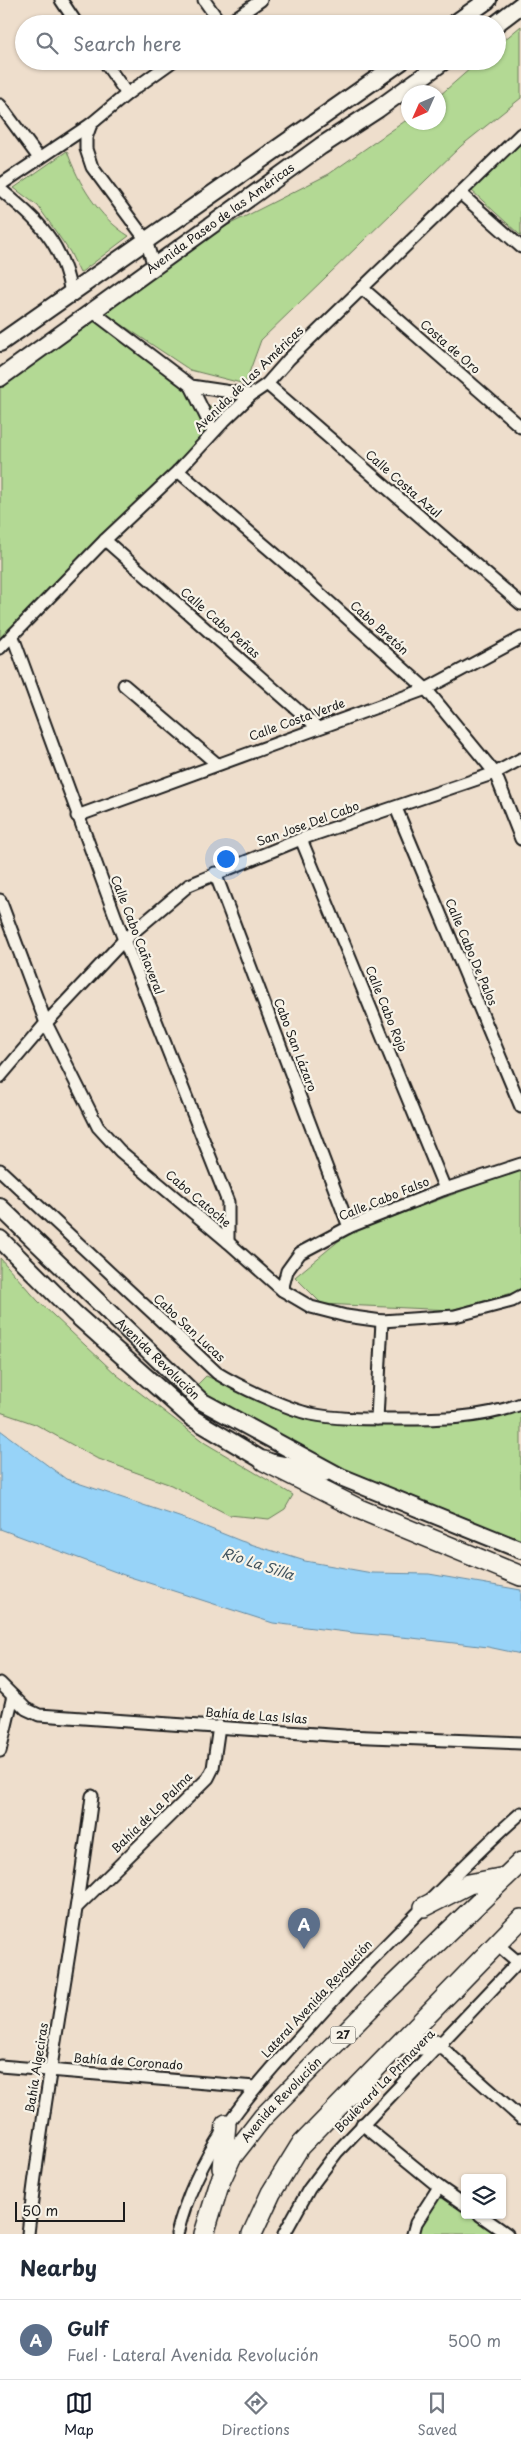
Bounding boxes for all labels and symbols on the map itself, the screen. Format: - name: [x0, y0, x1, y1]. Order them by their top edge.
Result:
- north arrow: [401, 85, 446, 130]
- street label: Avenida Paseo de las Américas: [142, 158, 298, 278]
- street label: Costa de Oro: [417, 315, 485, 378]
- street label: Avenida de Las Américas: [190, 321, 307, 435]
- street label: Calle Costa Azul: [362, 445, 446, 521]
- street label: Calle Cabo Peñas: [177, 583, 265, 662]
- street label: Cabo Bretón: [346, 596, 413, 658]
- street label: Calle Costa Verde: [246, 693, 347, 745]
- street label: San Jose Del Cabo: [254, 796, 362, 850]
- your location: [213, 846, 239, 872]
- street label: Calle Cabo Cañaveral: [107, 872, 169, 997]
- street label: Calle Cabo De Palos: [441, 895, 503, 1008]
- street label: Calle Cabo Rojo: [361, 963, 412, 1055]
- street label: Cabo San Lázaro: [270, 995, 322, 1094]
- street label: Cabo Catoche: [162, 1165, 235, 1231]
- street label: Calle Cabo Falso: [336, 1172, 432, 1224]
- street label: Cabo San Lucas: [150, 1289, 230, 1366]
- street label: Avenida Revolución: [112, 1313, 204, 1403]
- water label: Río La Silla: [219, 1542, 298, 1585]
- street label: Bahía de Las Islas: [204, 1702, 309, 1728]
- street label: Bahía de La Palma: [107, 1767, 196, 1857]
- pin: A: [288, 1908, 320, 1949]
- street label: Lateral Avenida Revolución: [257, 1935, 376, 2061]
- street label: Bahía Algeciras: [20, 2021, 52, 2114]
- street label: Boulevard La Primavera: [330, 2024, 439, 2136]
- road number: 27: [330, 2026, 356, 2044]
- street label: Bahía de Coronado: [73, 2048, 184, 2074]
- street label: Avenida Revolución: [236, 2053, 325, 2146]
- scale bar: [15, 2199, 125, 2222]

